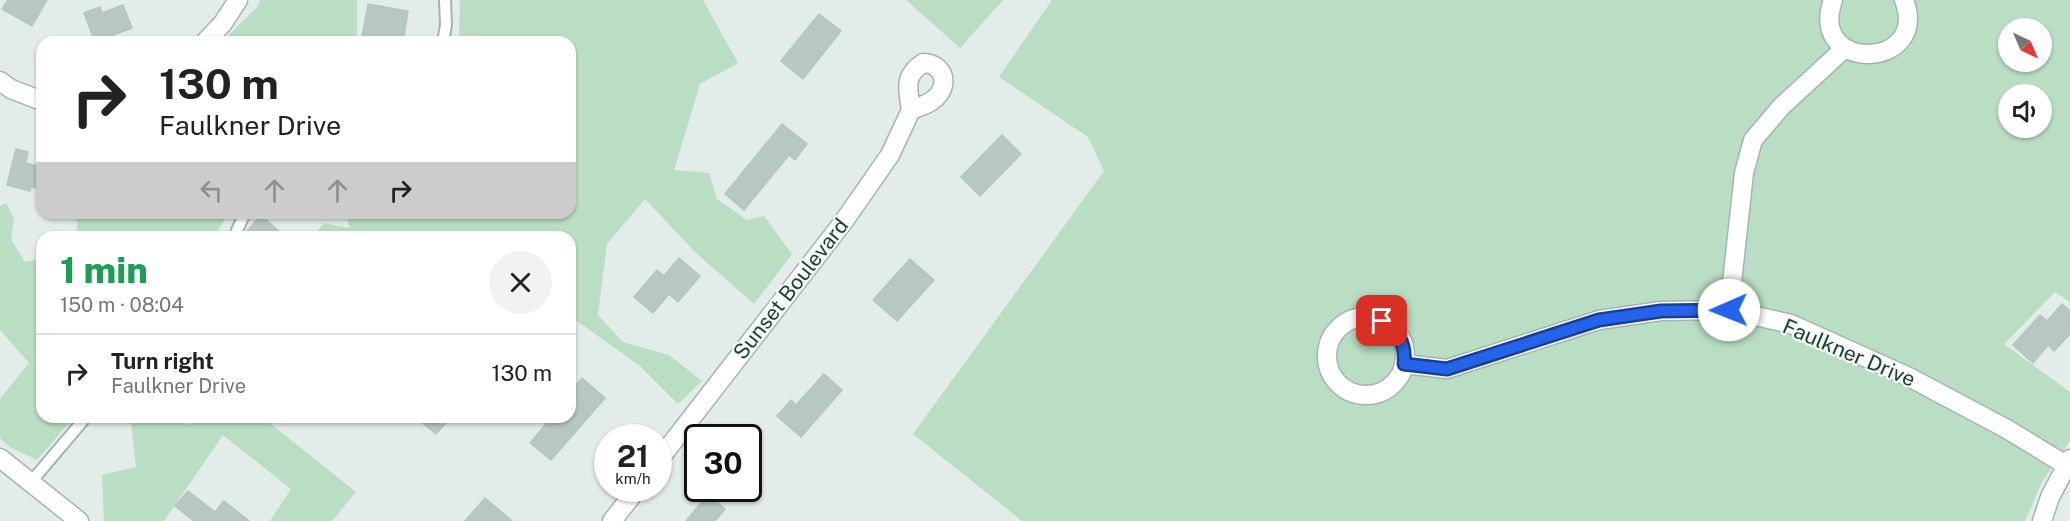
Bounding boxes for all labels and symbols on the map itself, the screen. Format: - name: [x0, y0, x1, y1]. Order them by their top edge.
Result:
- north arrow: [1998, 18, 2052, 72]
- street label: Sunset Boulevard: [728, 213, 853, 364]
- position arrow: [1697, 278, 1761, 342]
- pin: [1356, 295, 1407, 346]
- street label: Faulkner Drive: [1779, 313, 1919, 392]
- speed limit sign: 30: [684, 424, 762, 502]

